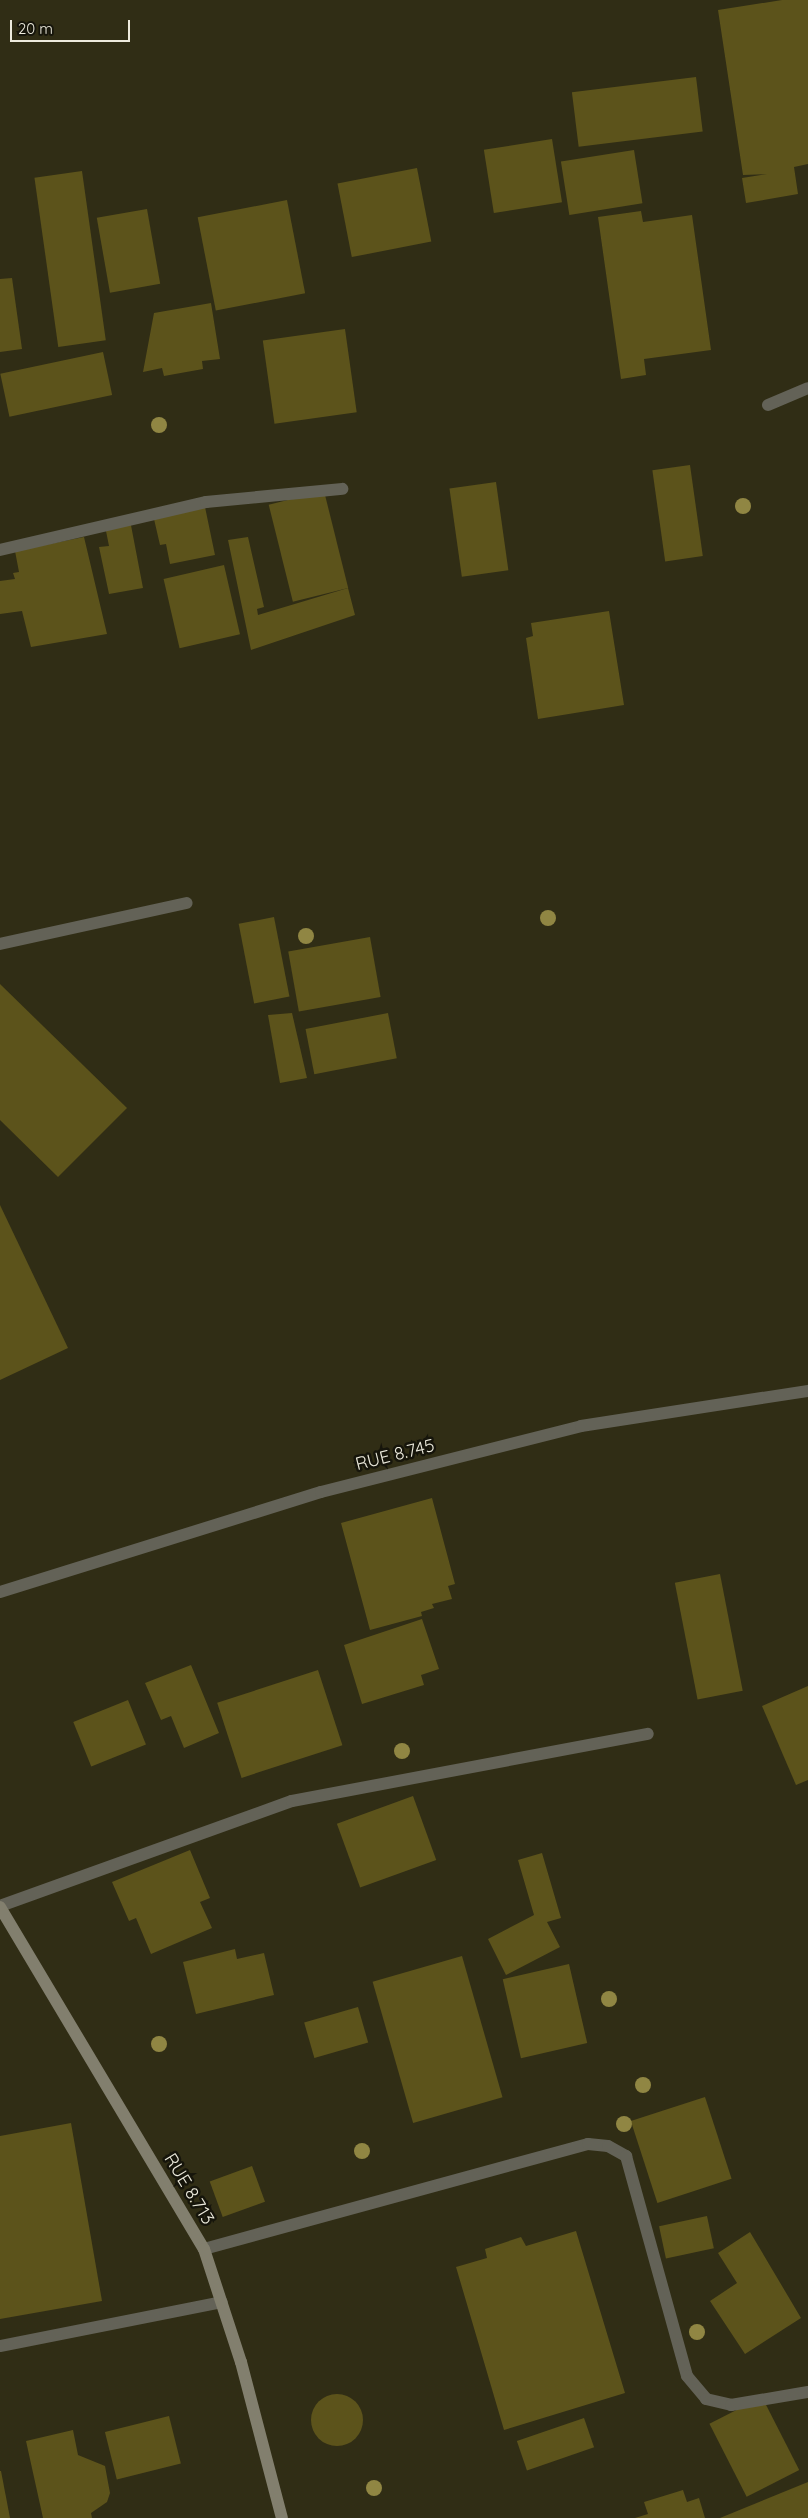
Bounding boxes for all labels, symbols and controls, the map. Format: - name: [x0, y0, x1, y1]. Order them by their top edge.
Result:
- scale bar: [12, 10, 132, 42]
- text: 20 m: [18, 19, 53, 38]
- street label: RUE 8.745: [353, 1435, 437, 1475]
- street label: RUE 8.713: [159, 2150, 219, 2228]

